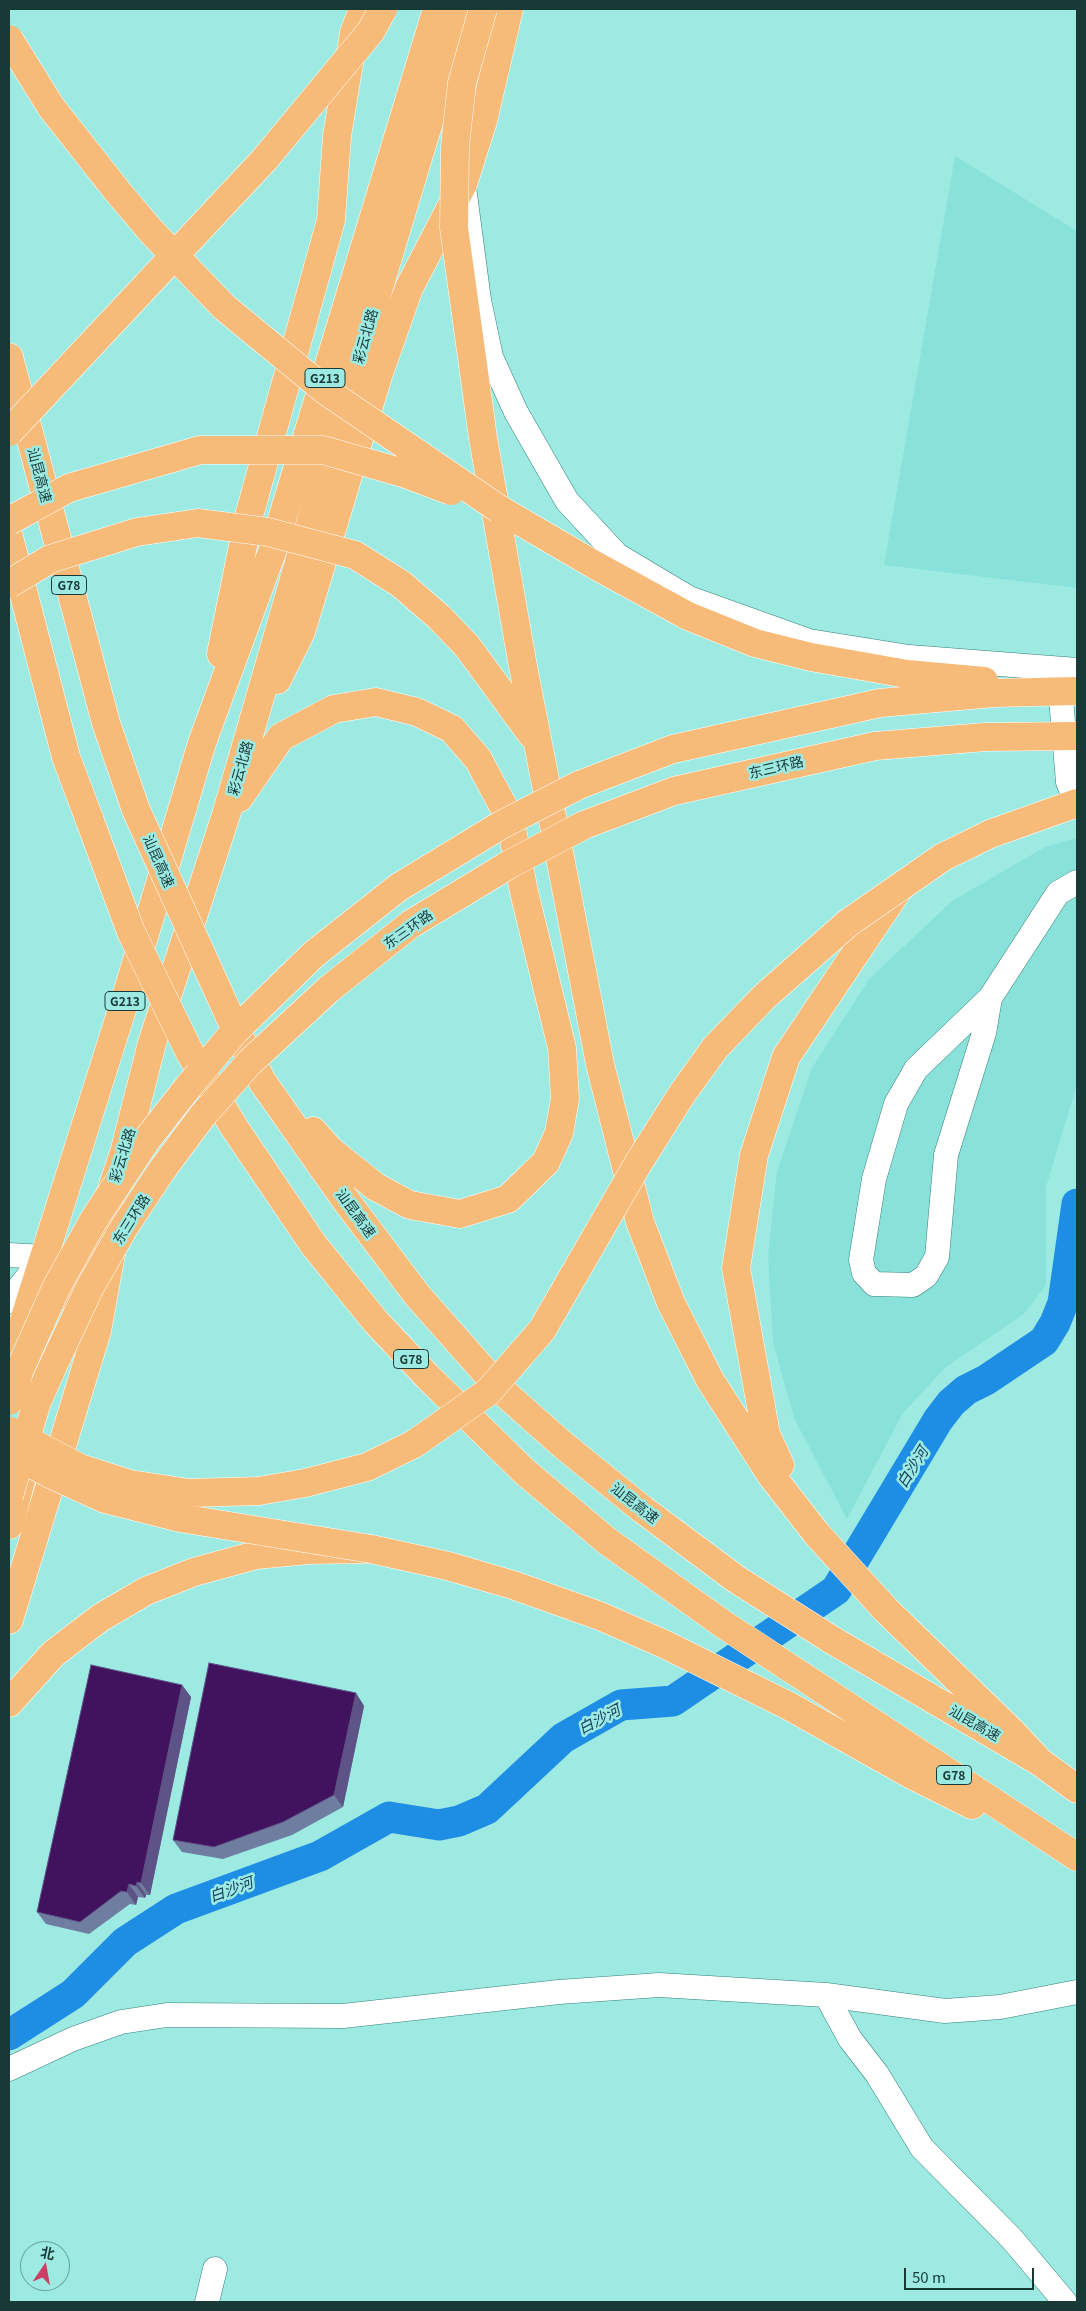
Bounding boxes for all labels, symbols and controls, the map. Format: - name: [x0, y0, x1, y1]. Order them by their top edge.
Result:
- street label: 彩云北路: [349, 307, 381, 365]
- road number: G213: [305, 368, 345, 388]
- street label: 汕昆高速: [25, 446, 55, 504]
- road number: G78: [52, 576, 86, 594]
- street label: 彩云北路: [224, 739, 256, 797]
- street label: 东三环路: [747, 753, 805, 781]
- street label: 汕昆高速: [140, 832, 178, 890]
- street label: 东三环路: [380, 906, 436, 952]
- road number: G213: [105, 991, 145, 1010]
- street label: 彩云北路: [106, 1126, 138, 1184]
- street label: 汕昆高速: [333, 1185, 379, 1241]
- street label: 东三环路: [109, 1191, 153, 1247]
- road number: G78: [394, 1350, 428, 1368]
- water label: 白沙河: [892, 1443, 932, 1491]
- street label: 汕昆高速: [608, 1479, 662, 1527]
- water label: 白沙河: [575, 1700, 623, 1738]
- street label: 汕昆高速: [947, 1702, 1003, 1744]
- road number: G78: [936, 1766, 972, 1784]
- water label: 白沙河: [207, 1873, 255, 1905]
- north arrow: [20, 2241, 70, 2291]
- text: 北: [39, 2241, 57, 2264]
- scale bar: [906, 2258, 1036, 2290]
- text: 50 m: [912, 2266, 946, 2287]

